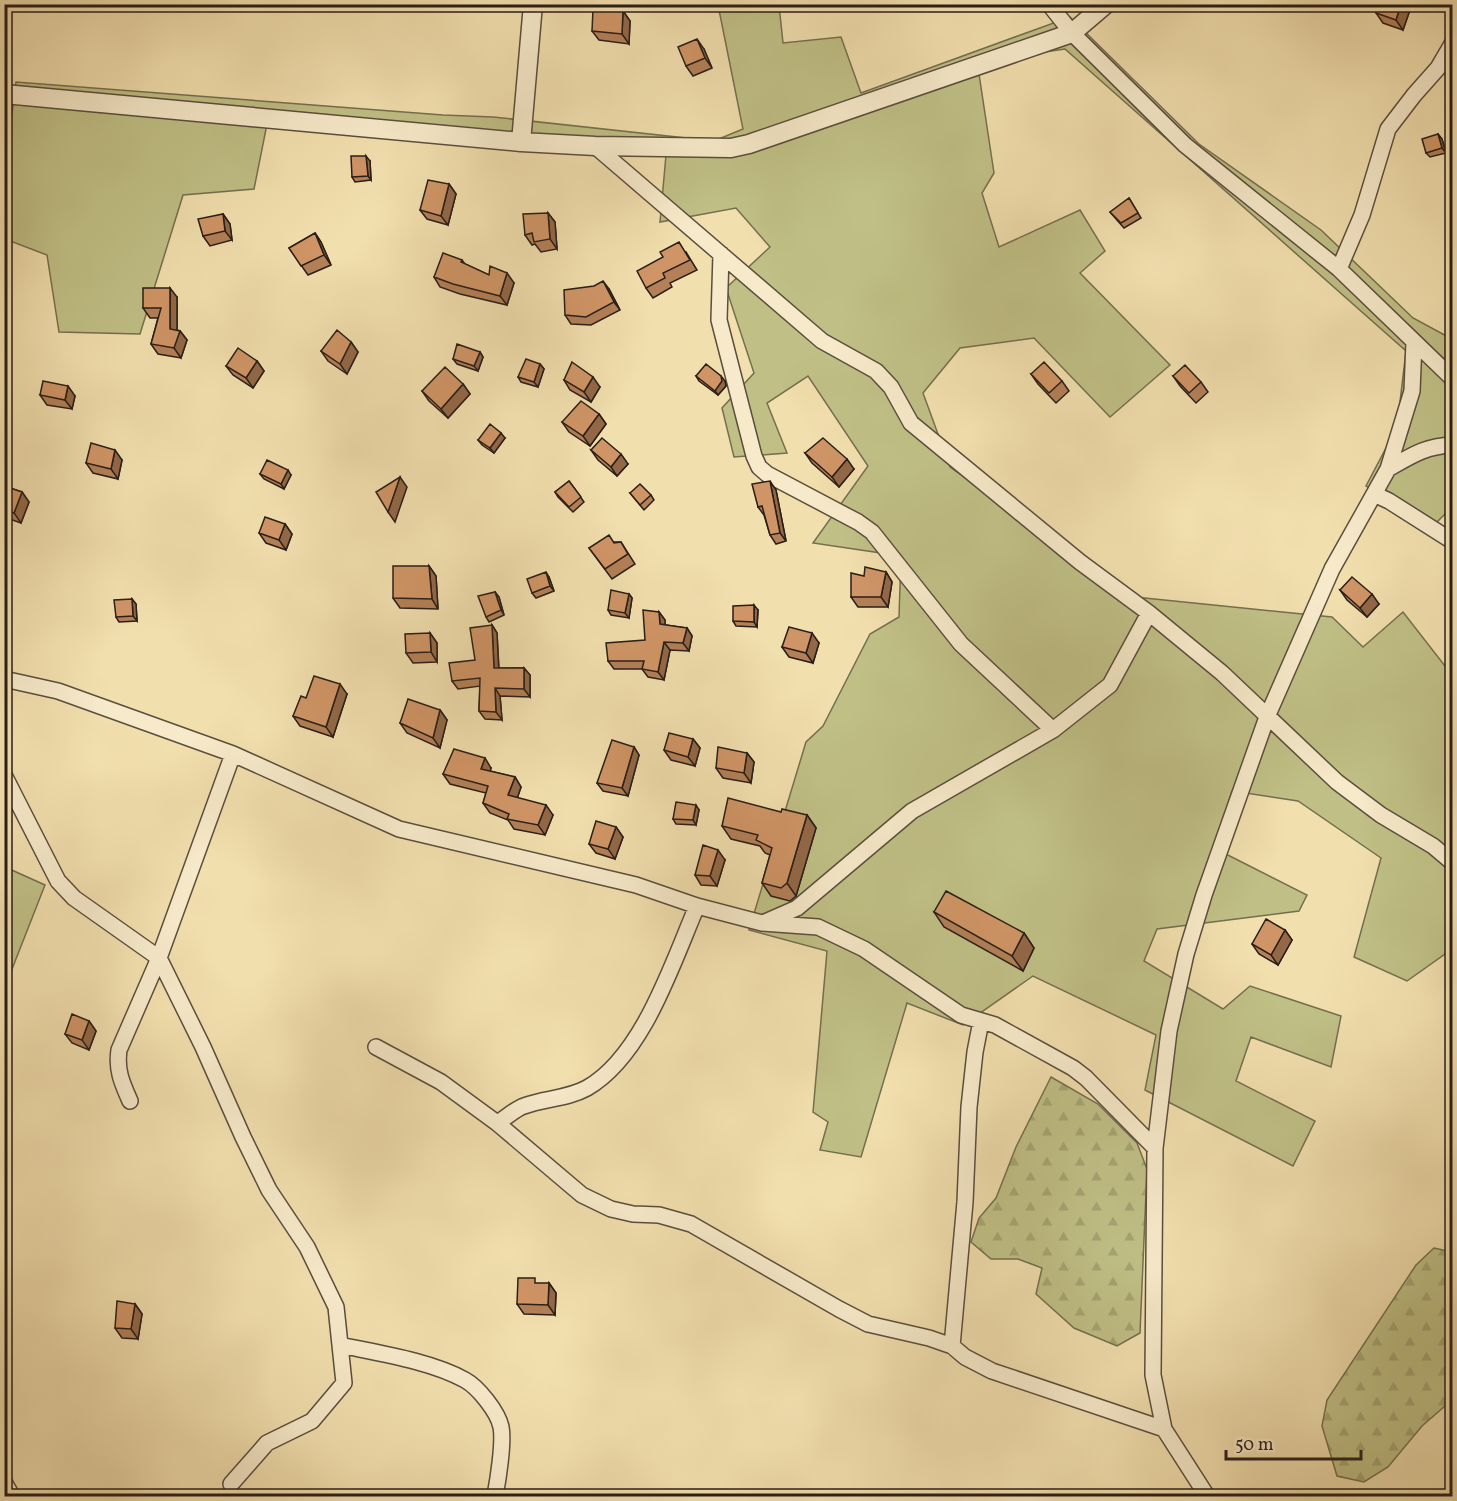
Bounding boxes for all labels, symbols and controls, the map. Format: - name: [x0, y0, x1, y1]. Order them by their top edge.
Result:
- scale bar: [1226, 1423, 1361, 1461]
- text: 50 m: [1235, 1433, 1274, 1458]

